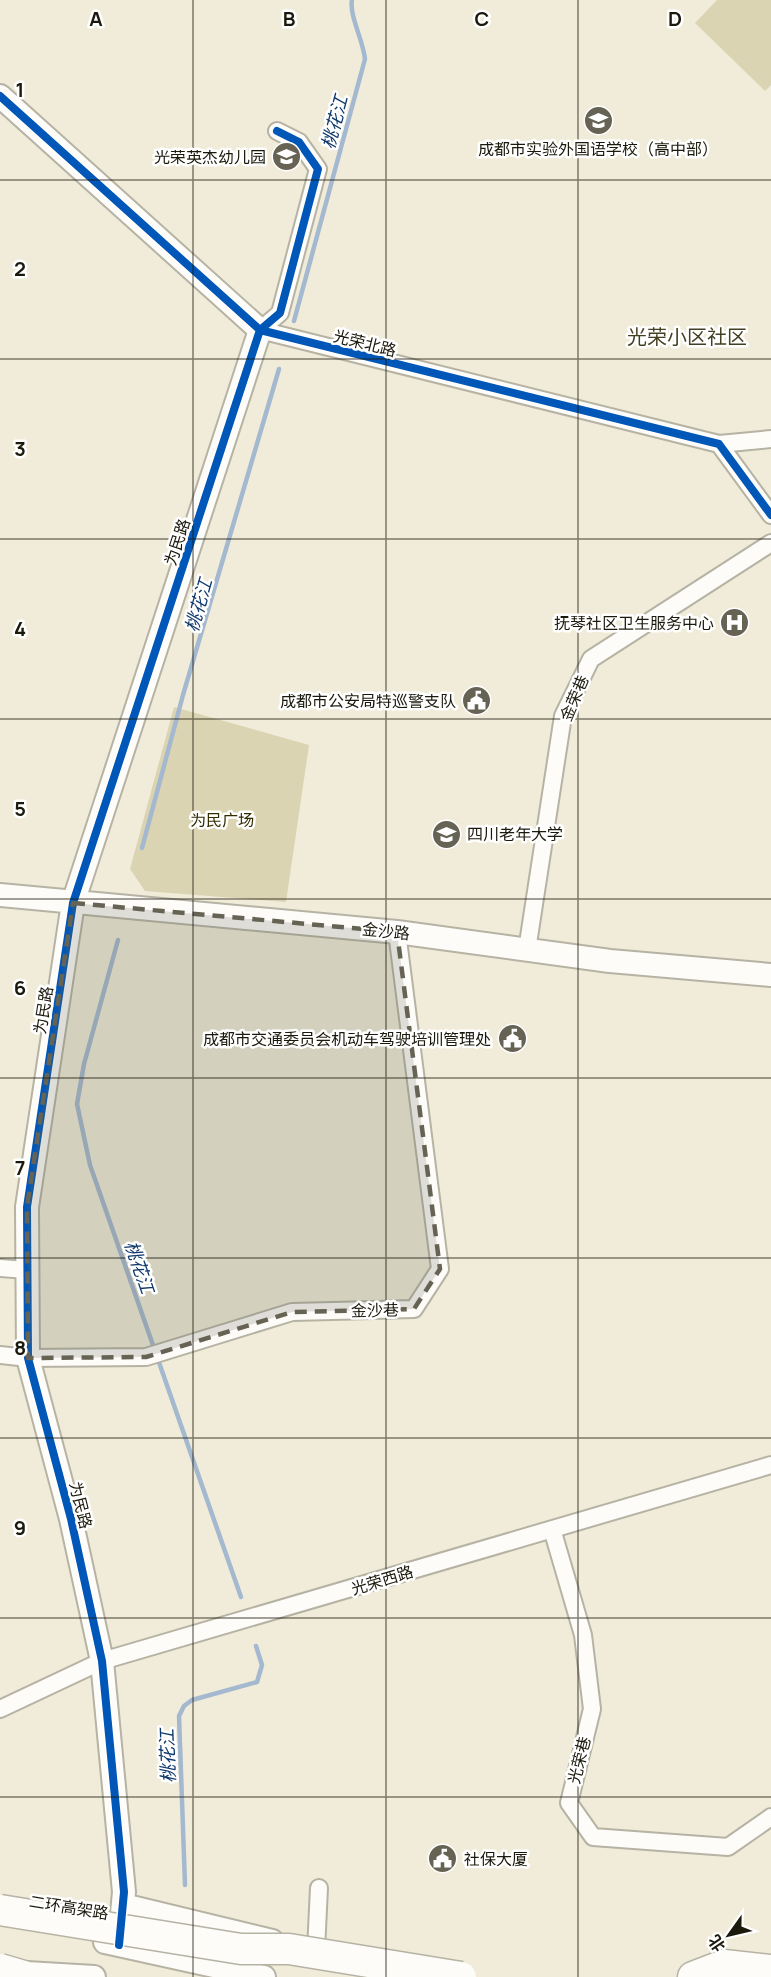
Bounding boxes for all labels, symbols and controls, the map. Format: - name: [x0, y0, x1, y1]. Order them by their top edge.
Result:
- text: A: [89, 5, 103, 32]
- text: B: [283, 5, 296, 32]
- text: C: [475, 5, 489, 32]
- text: D: [668, 5, 682, 32]
- text: 1: [16, 76, 24, 103]
- water label: 桃花江: [315, 91, 353, 151]
- school or university icon: 成都市实验外国语学校（高中部）: [582, 105, 614, 137]
- place label: 成都市实验外国语学校（高中部）: [478, 138, 718, 160]
- school or university icon: 光荣英杰幼儿园: [271, 141, 303, 173]
- place label: 光荣英杰幼儿园: [154, 146, 266, 168]
- text: 2: [14, 255, 26, 282]
- district label: 光荣小区社区: [627, 323, 747, 350]
- street label: 光荣北路: [331, 325, 399, 361]
- text: 3: [14, 435, 26, 462]
- street label: 为民路: [159, 516, 195, 568]
- water label: 桃花江: [179, 574, 218, 634]
- hospital icon: 抚琴社区卫生服务中心: [719, 607, 751, 639]
- place label: 抚琴社区卫生服务中心: [554, 612, 714, 634]
- text: 4: [14, 615, 26, 642]
- street label: 金荣巷: [554, 672, 594, 724]
- public building icon: 成都市公安局特巡警支队: [461, 685, 493, 717]
- place label: 成都市公安局特巡警支队: [280, 690, 456, 712]
- text: 5: [14, 795, 26, 822]
- park label: 为民广场: [190, 809, 254, 831]
- school or university icon: 四川老年大学: [430, 818, 462, 850]
- place label: 四川老年大学: [467, 823, 563, 845]
- street label: 金沙路: [361, 918, 411, 944]
- text: 6: [14, 974, 26, 1001]
- street label: 为民路: [28, 985, 58, 1035]
- public building icon: 成都市交通委员会机动车驾驶培训管理处: [496, 1023, 528, 1055]
- place label: 成都市交通委员会机动车驾驶培训管理处: [203, 1028, 491, 1050]
- text: 7: [15, 1154, 25, 1181]
- water label: 桃花江: [120, 1238, 161, 1298]
- street label: 金沙巷: [351, 1299, 399, 1321]
- text: 8: [14, 1334, 26, 1361]
- street label: 为民路: [65, 1479, 97, 1531]
- text: 9: [14, 1514, 26, 1541]
- street label: 光荣西路: [348, 1560, 416, 1600]
- water label: 桃花江: [154, 1727, 180, 1783]
- street label: 光荣巷: [563, 1734, 595, 1786]
- public building icon: 社保大厦: [427, 1843, 459, 1875]
- place label: 社保大厦: [464, 1848, 528, 1870]
- street label: 二环高架路: [28, 1890, 110, 1924]
- north arrow: [699, 1905, 759, 1965]
- text: 北: [703, 1931, 730, 1956]

